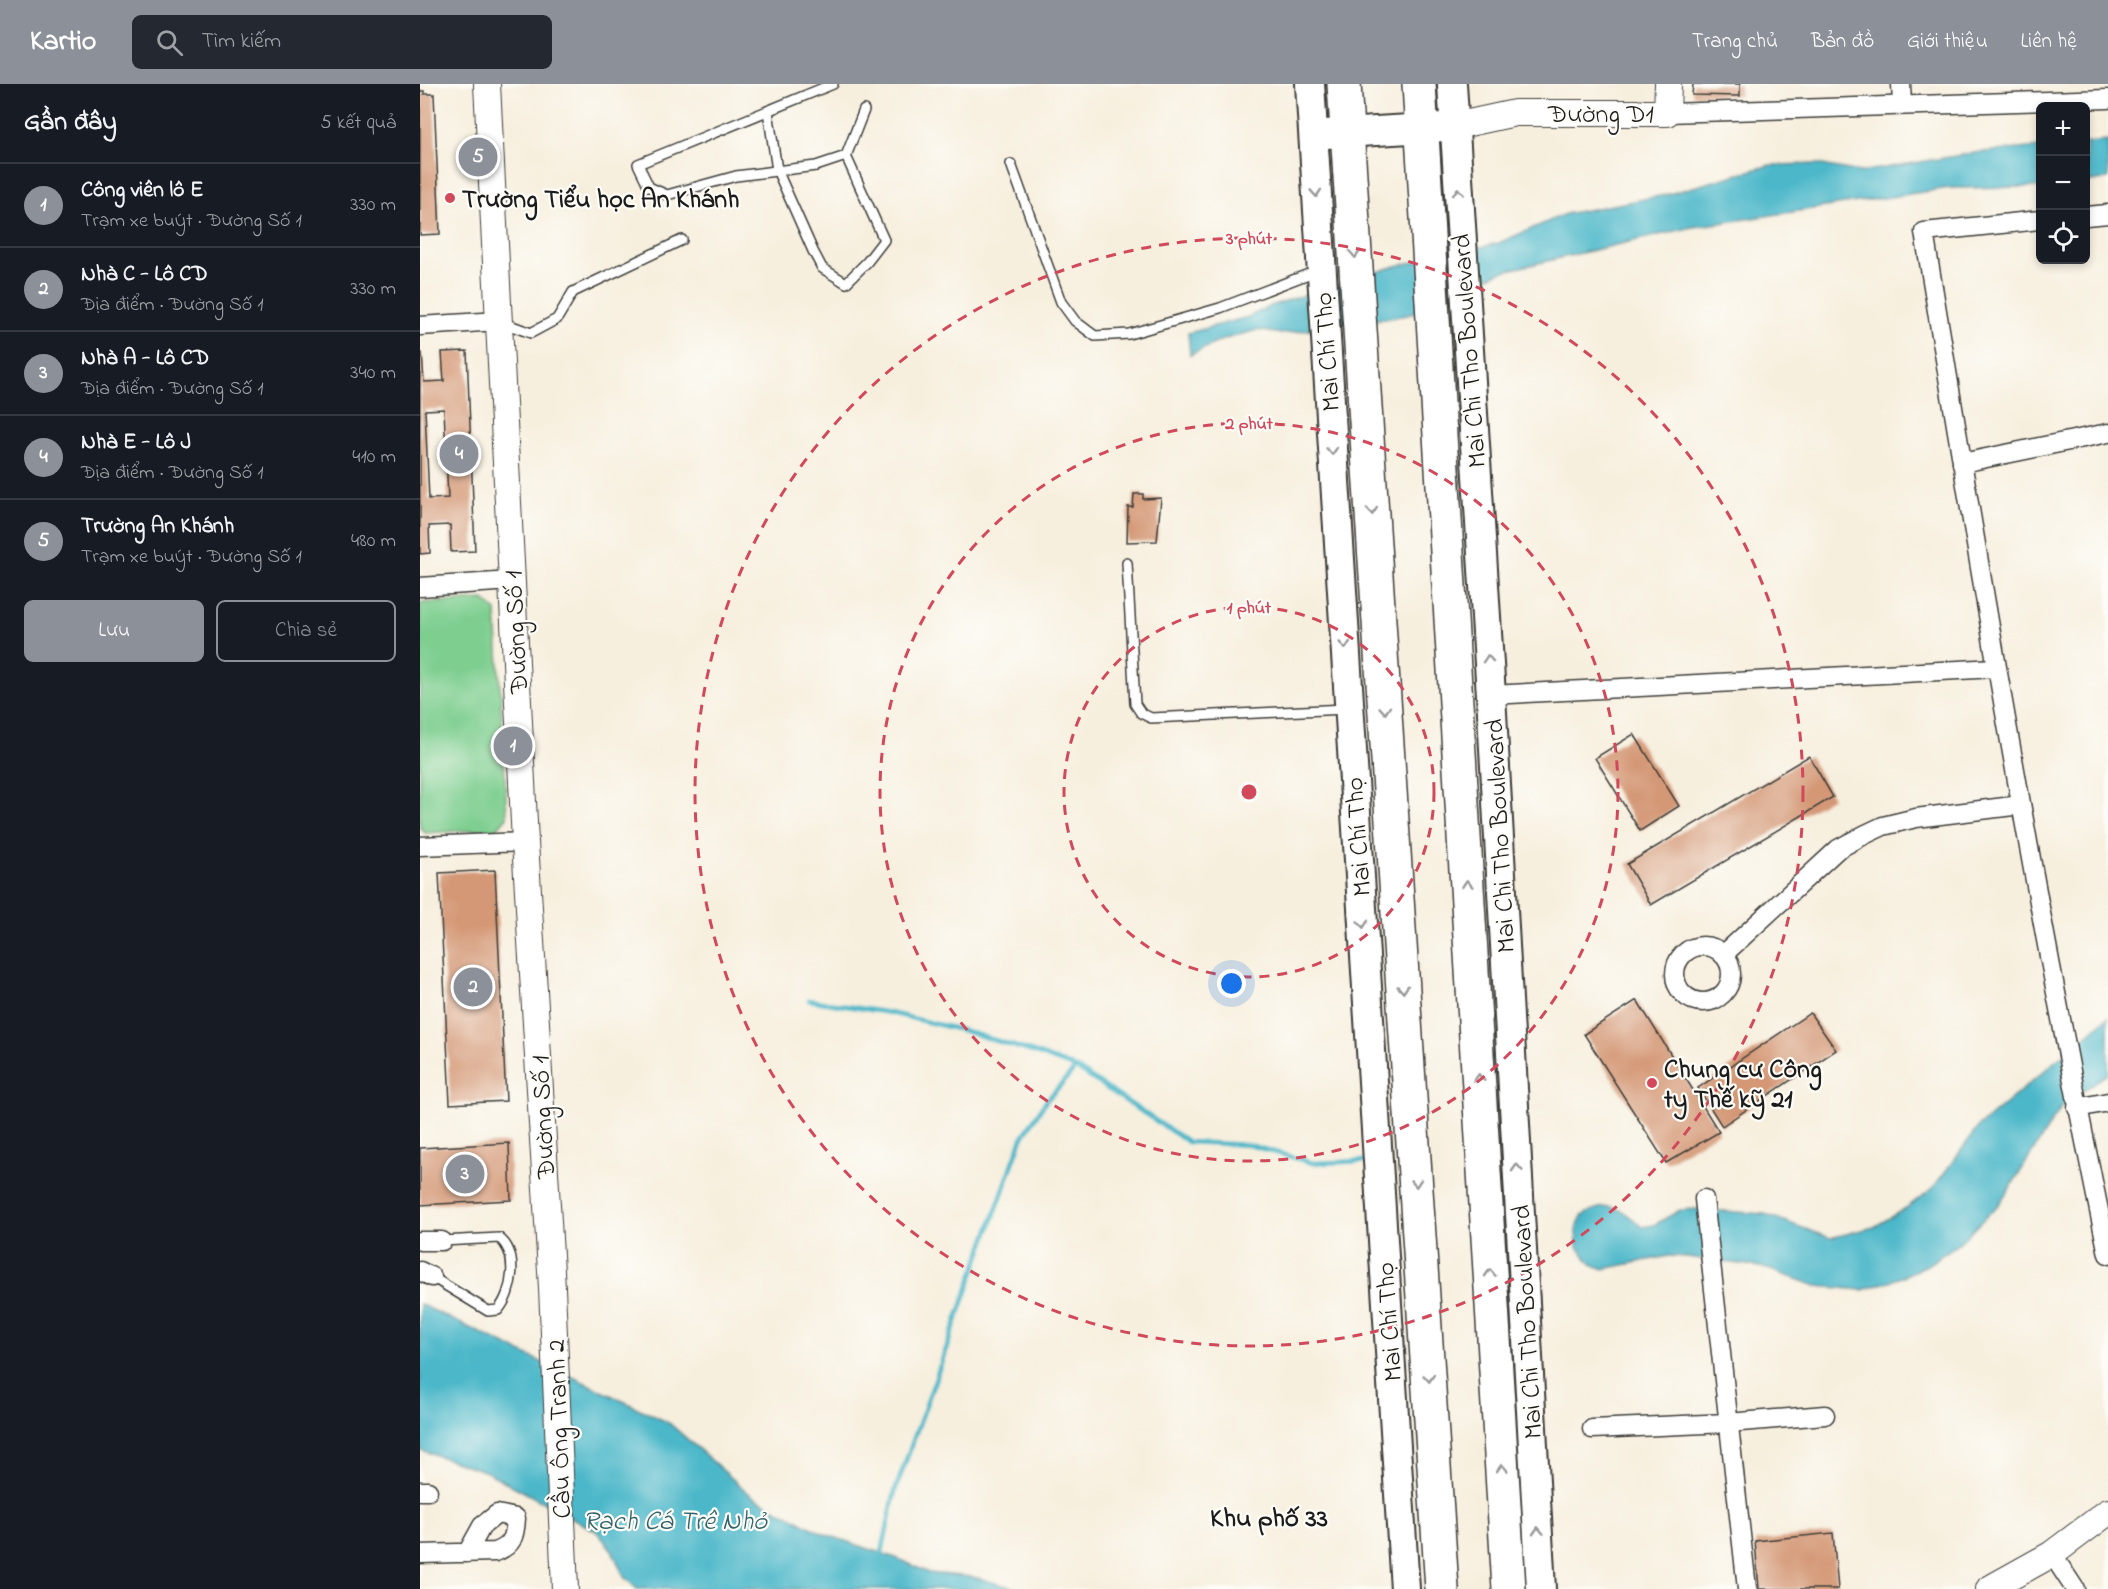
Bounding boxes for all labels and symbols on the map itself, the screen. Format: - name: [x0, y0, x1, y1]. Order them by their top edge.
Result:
- street label: Đường D1: [1547, 97, 1654, 135]
- pin: 5: [458, 134, 498, 180]
- place label: Trường Tiểu học An Khánh: [462, 182, 739, 221]
- one-way arrow: [1451, 187, 1464, 196]
- one-way arrow: [1309, 189, 1322, 198]
- marker: Trường Tiểu học An Khánh: [443, 191, 457, 205]
- text: 3 phút: [1225, 227, 1273, 253]
- street label: Mai Chi Tho Boulevard: [1444, 232, 1498, 469]
- one-way arrow: [1348, 249, 1361, 258]
- street label: Mai Chí Thọ: [1306, 291, 1352, 413]
- text: 2 phút: [1224, 412, 1274, 438]
- pin: 4: [440, 432, 478, 476]
- one-way arrow: [1326, 446, 1339, 455]
- one-way arrow: [1365, 507, 1378, 516]
- street label: Đường Số 1: [496, 569, 540, 695]
- text: 1 phút: [1227, 596, 1272, 622]
- one-way arrow: [1338, 641, 1351, 650]
- one-way arrow: [1482, 654, 1495, 663]
- one-way arrow: [1379, 706, 1392, 715]
- street label: Mai Chi Tho Boulevard: [1477, 717, 1527, 954]
- pin: 1: [494, 724, 532, 768]
- street label: Mai Chí Thọ: [1337, 776, 1383, 898]
- centre of rings: [1239, 782, 1259, 802]
- one-way arrow: [1461, 879, 1474, 888]
- one-way arrow: [1356, 919, 1369, 928]
- pin: 2: [454, 964, 492, 1010]
- your location: [1217, 969, 1246, 998]
- one-way arrow: [1397, 984, 1410, 993]
- place label: Chung cư Công ty Thế kỹ 21: [1663, 1052, 1822, 1120]
- street label: Đường Số 1: [523, 1054, 567, 1180]
- one-way arrow: [1472, 1074, 1485, 1083]
- marker: Chung cư Công ty Thế kỹ 21: [1645, 1076, 1659, 1090]
- pin: 3: [446, 1152, 484, 1196]
- one-way arrow: [1511, 1164, 1524, 1173]
- one-way arrow: [1409, 1179, 1422, 1188]
- street label: Mai Chi Tho Boulevard: [1504, 1203, 1554, 1440]
- street label: Mai Chí Thọ: [1368, 1261, 1414, 1383]
- one-way arrow: [1484, 1269, 1497, 1278]
- street label: Cầu Ông Tranh 2: [539, 1339, 583, 1519]
- one-way arrow: [1422, 1373, 1435, 1382]
- one-way arrow: [1495, 1463, 1508, 1472]
- district label: Khu phố 33: [1210, 1500, 1328, 1539]
- water label: Rạch Cá Trê Nhỏ: [583, 1503, 768, 1542]
- one-way arrow: [1532, 1526, 1545, 1535]

